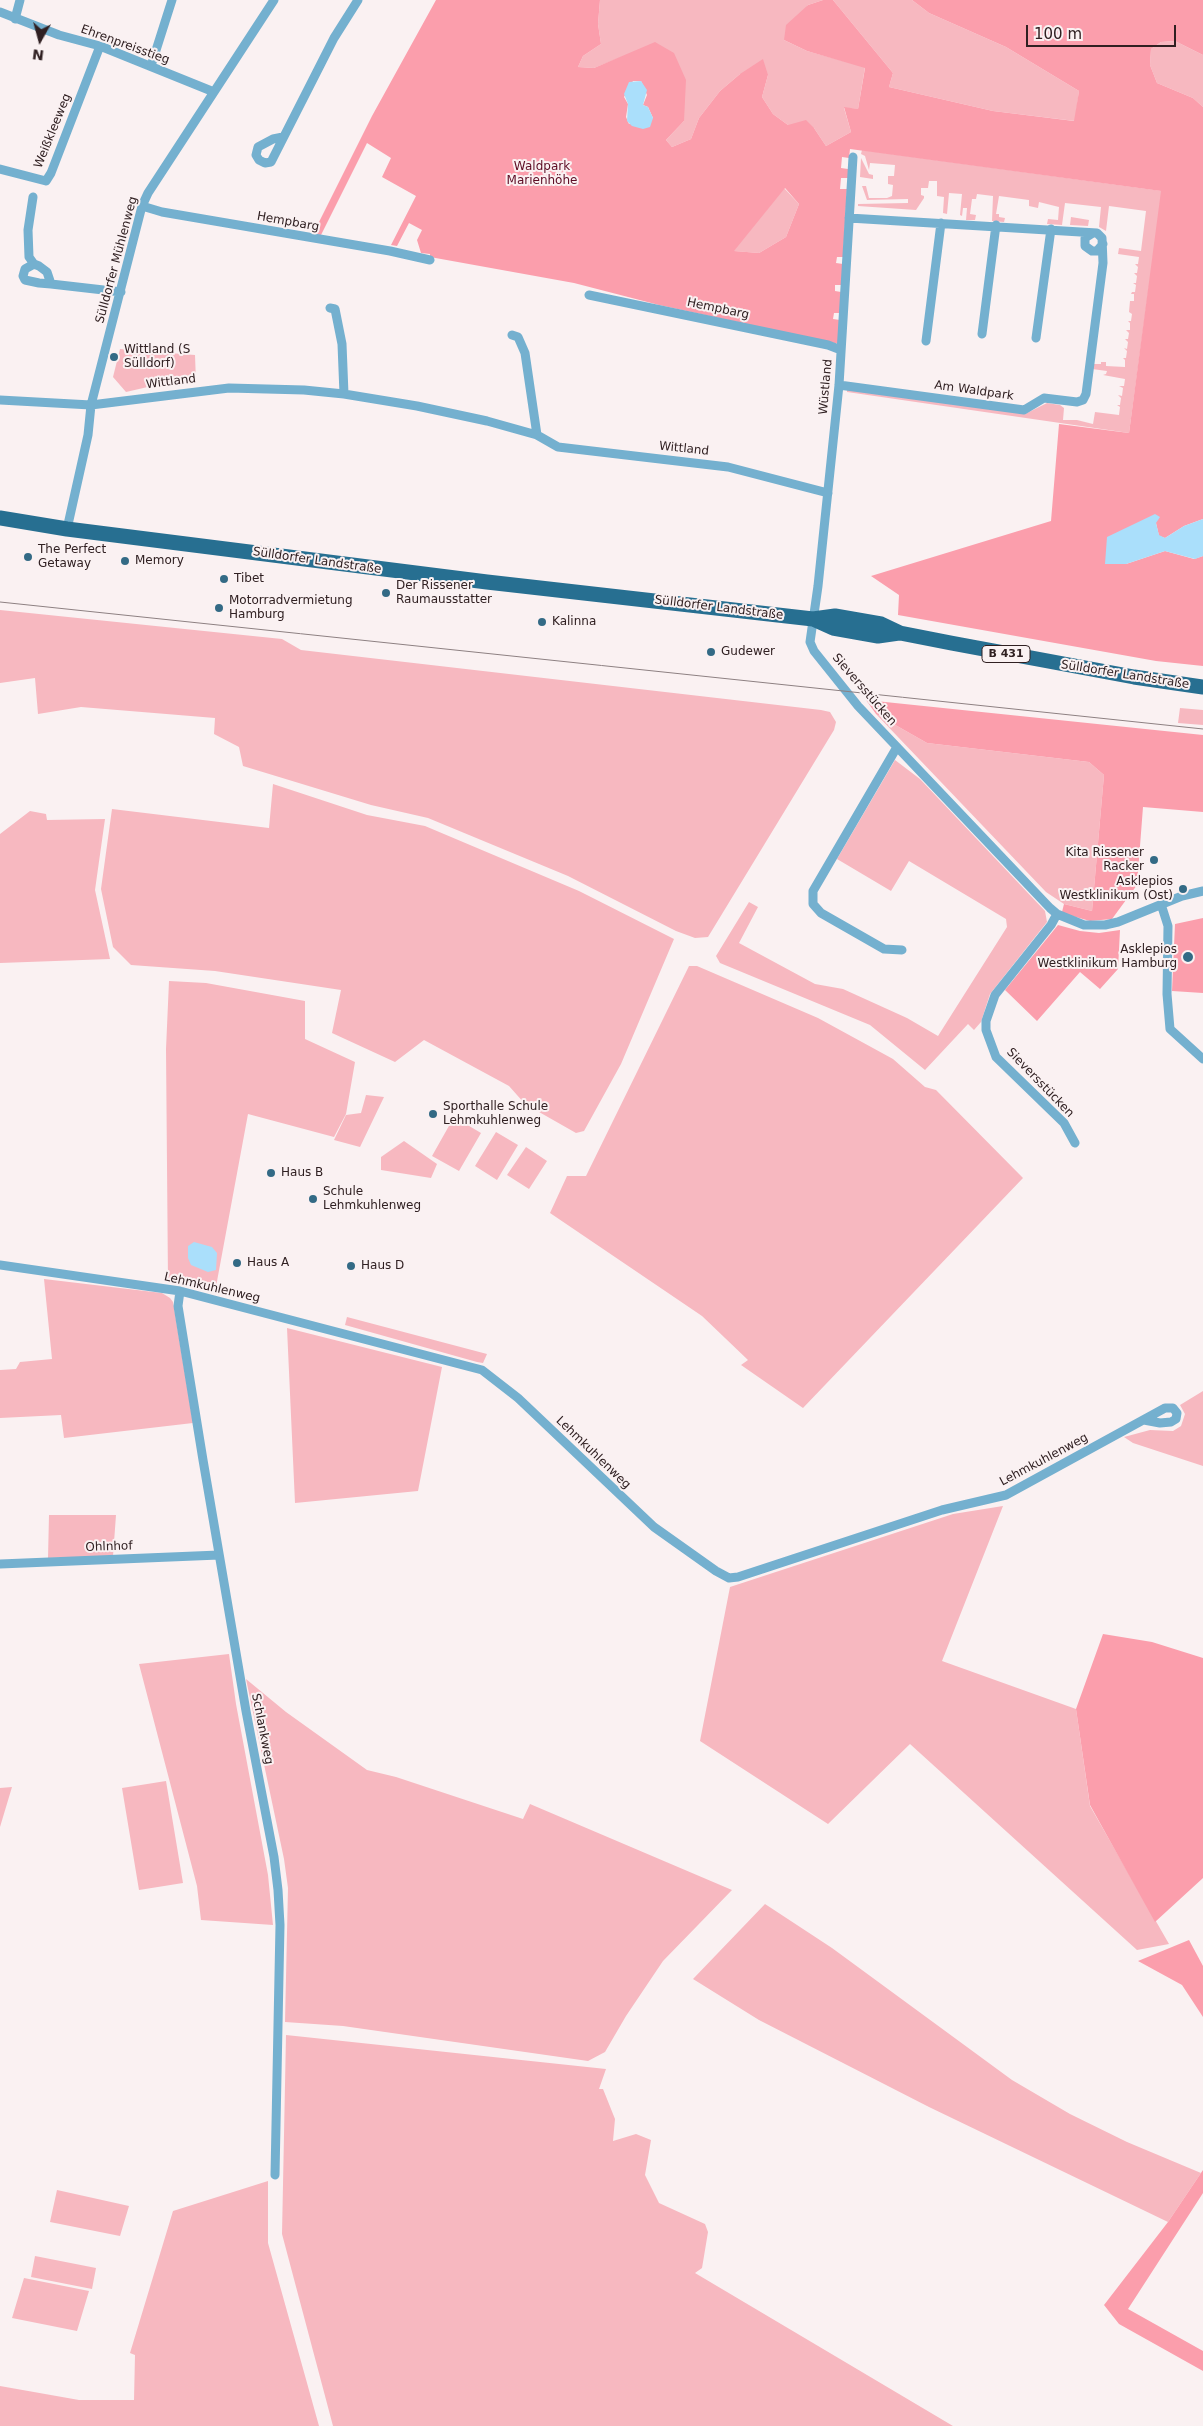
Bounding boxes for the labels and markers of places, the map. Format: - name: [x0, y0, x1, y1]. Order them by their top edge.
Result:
- place label: Wittland (S Sülldorf): [124, 343, 190, 371]
- marker: Wittland (S Sülldorf): [108, 351, 120, 363]
- place label: The Perfect Getaway: [38, 543, 106, 571]
- marker: The Perfect Getaway: [22, 551, 34, 563]
- place label: Memory: [135, 554, 184, 568]
- marker: Memory: [119, 555, 131, 567]
- place label: Tibet: [234, 572, 264, 586]
- marker: Tibet: [218, 573, 230, 585]
- place label: Der Rissener Raumausstatter: [396, 579, 492, 607]
- marker: Der Rissener Raumausstatter: [380, 587, 392, 599]
- place label: Motorradvermietung Hamburg: [229, 594, 353, 622]
- marker: Motorradvermietung Hamburg: [213, 602, 225, 614]
- place label: Kalinna: [552, 615, 596, 629]
- marker: Kalinna: [536, 616, 548, 628]
- place label: Gudewer: [721, 645, 775, 659]
- marker: Gudewer: [705, 646, 717, 658]
- place label: Kita Rissener Racker: [1065, 846, 1144, 874]
- marker: Kita Rissener Racker: [1148, 854, 1160, 866]
- place label: Asklepios Westklinikum (Ost): [1059, 875, 1173, 903]
- marker: Asklepios Westklinikum (Ost): [1177, 883, 1189, 895]
- place label: Asklepios Westklinikum Hamburg: [1038, 943, 1177, 971]
- marker: Asklepios Westklinikum Hamburg: [1181, 950, 1195, 964]
- place label: Sporthalle Schule Lehmkuhlenweg: [443, 1100, 548, 1128]
- marker: Sporthalle Schule Lehmkuhlenweg: [427, 1108, 439, 1120]
- place label: Haus B: [281, 1166, 323, 1180]
- marker: Haus B: [265, 1167, 277, 1179]
- place label: Schule Lehmkuhlenweg: [323, 1185, 421, 1213]
- marker: Schule Lehmkuhlenweg: [307, 1193, 319, 1205]
- place label: Haus A: [247, 1256, 289, 1270]
- marker: Haus A: [231, 1257, 243, 1269]
- place label: Haus D: [361, 1259, 404, 1273]
- marker: Haus D: [345, 1260, 357, 1272]

